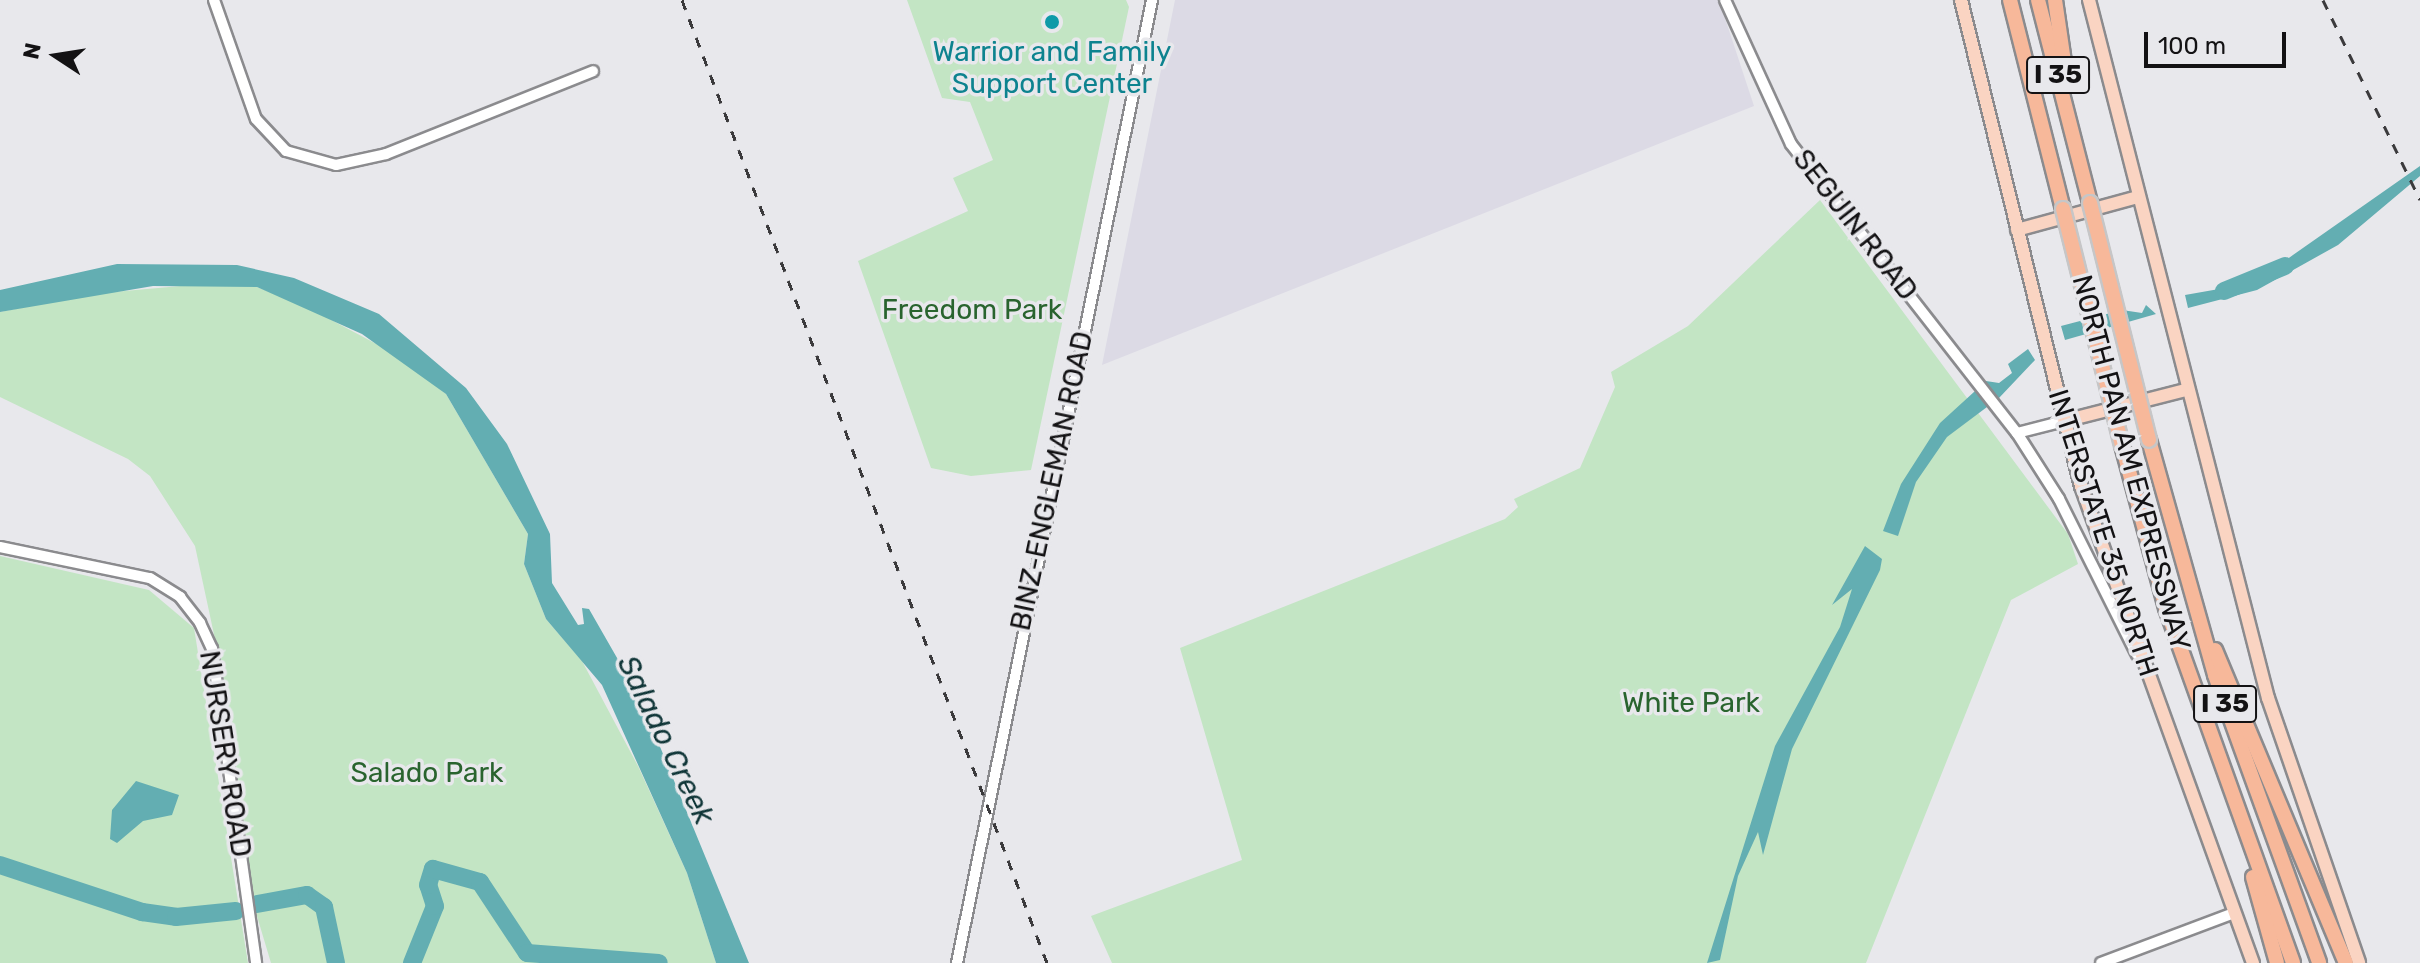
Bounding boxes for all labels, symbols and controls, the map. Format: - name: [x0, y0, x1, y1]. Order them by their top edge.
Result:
- marker: Warrior and Family Support Center: [1043, 13, 1061, 31]
- north arrow: [16, 16, 96, 96]
- scale bar: [2148, 16, 2290, 66]
- text: 100 m: [2158, 32, 2226, 60]
- place label: Warrior and Family Support Center: [932, 35, 1172, 101]
- text: N: [17, 40, 47, 61]
- road number: I 35: [2026, 53, 2090, 97]
- street label: SEGUIN ROAD: [1786, 143, 1924, 307]
- street label: NORTH PAN AM EXPRESSWAY: [2065, 271, 2197, 655]
- park label: Freedom Park: [882, 293, 1062, 327]
- street label: BINZ-ENGLEMAN ROAD: [1004, 328, 1100, 634]
- street label: INTERSTATE 35 NORTH: [2041, 385, 2165, 681]
- street label: NURSERY ROAD: [192, 648, 258, 860]
- water label: Salado Creek: [610, 650, 722, 830]
- road number: I 35: [2193, 682, 2257, 726]
- park label: White Park: [1622, 686, 1760, 720]
- park label: Salado Park: [351, 756, 503, 790]

